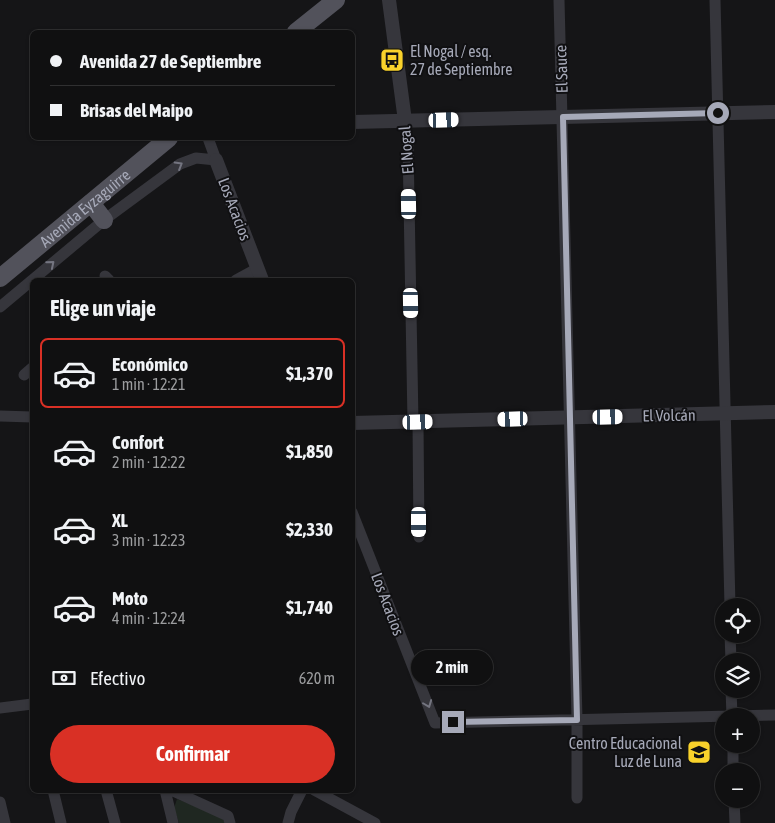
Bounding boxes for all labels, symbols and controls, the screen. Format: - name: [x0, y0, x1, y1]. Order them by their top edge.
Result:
- place label: El Nogal / esq. 27 de Septiembre: [410, 42, 512, 79]
- street label: El Sauce: [551, 45, 571, 93]
- bus stop icon: El Nogal / esq. 27 de Septiembre: [379, 47, 405, 73]
- text: Avenida 27 de Septiembre: [80, 50, 261, 72]
- text: Brisas del Maipo: [80, 99, 193, 121]
- route start: [707, 102, 729, 124]
- car: [428, 112, 459, 128]
- street label: El Nogal: [395, 124, 418, 175]
- one-way arrow: [174, 162, 183, 172]
- street label: Avenida Eyzaguirre: [36, 165, 134, 250]
- street label: Los Acacios: [215, 175, 255, 243]
- car: [401, 189, 416, 219]
- one-way arrow: [45, 261, 54, 270]
- car: [403, 288, 418, 318]
- text: Elige un viaje: [50, 295, 156, 321]
- icon: car: [52, 351, 97, 396]
- text: Económico: [112, 353, 188, 375]
- text: $1,370: [286, 362, 333, 384]
- text: 1 min · 12:21: [112, 375, 185, 393]
- street label: El Volcán: [642, 406, 696, 424]
- car: [592, 409, 623, 425]
- car: [497, 411, 528, 427]
- car: [402, 414, 433, 430]
- icon: car: [52, 429, 97, 474]
- text: Confort: [112, 431, 164, 453]
- text: $1,850: [286, 440, 333, 462]
- text: 2 min · 12:22: [112, 453, 185, 471]
- icon: car: [52, 507, 97, 552]
- car: [411, 507, 426, 537]
- text: XL: [112, 509, 128, 531]
- text: $2,330: [286, 518, 333, 540]
- text: 3 min · 12:23: [112, 531, 185, 549]
- street label: Los Acacios: [368, 570, 408, 638]
- icon: car: [52, 585, 97, 630]
- text: Moto: [112, 587, 148, 609]
- text: $1,740: [286, 596, 333, 618]
- map controls: [715, 598, 760, 808]
- button: locate: [715, 598, 760, 643]
- text: 4 min · 12:24: [112, 609, 185, 627]
- callout: 2 min: [412, 650, 494, 684]
- button: layers: [715, 653, 760, 698]
- text: 2 min: [436, 658, 468, 676]
- icon: cash: [50, 664, 78, 692]
- text: Efectivo: [90, 667, 145, 689]
- text: 620 m: [299, 669, 335, 687]
- one-way arrow: [422, 700, 432, 708]
- button: +: [715, 708, 760, 753]
- route end: [442, 711, 464, 733]
- button: Confirmar: [50, 725, 335, 783]
- place label: Centro Educacional Luz de Luna: [569, 734, 683, 770]
- school or university icon: Centro Educacional Luz de Luna: [686, 739, 712, 765]
- button: −: [715, 763, 760, 808]

